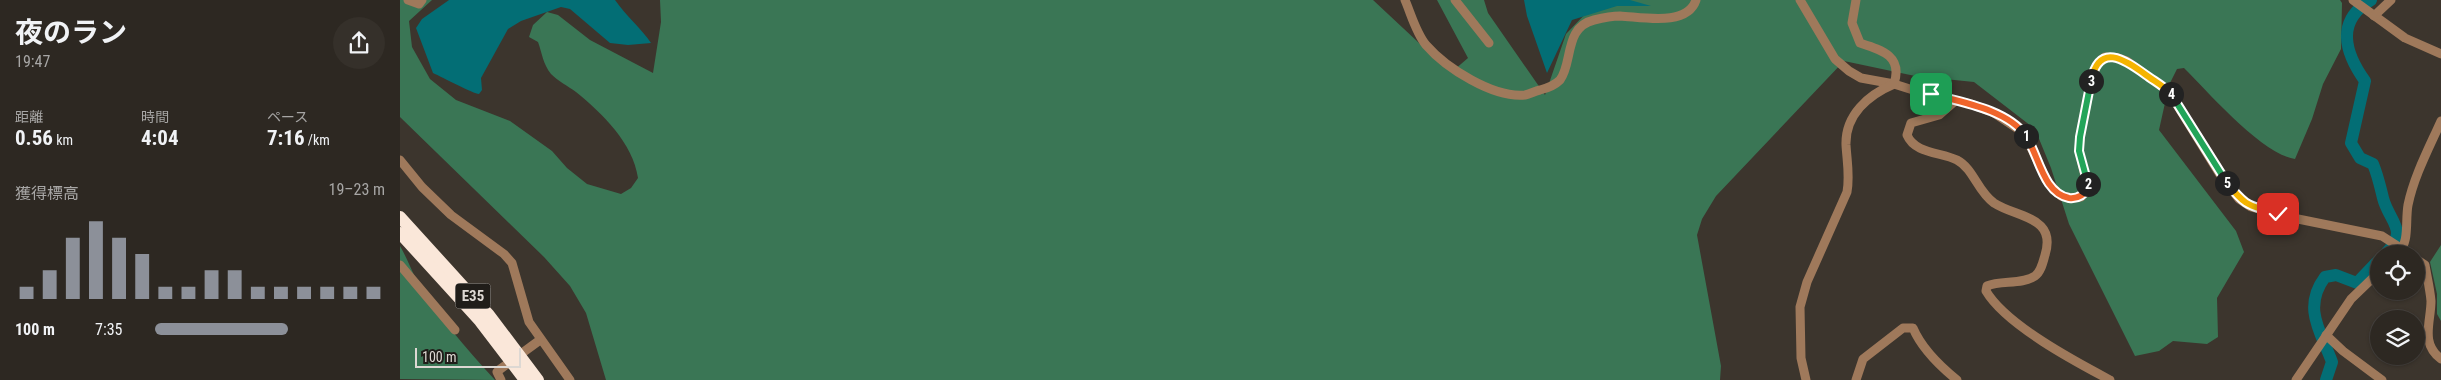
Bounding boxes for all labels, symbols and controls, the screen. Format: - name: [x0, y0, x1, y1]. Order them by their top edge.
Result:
- text: 夜のラン: [15, 16, 127, 49]
- button: share: [333, 17, 385, 69]
- text: 19:47: [15, 52, 50, 71]
- pin: 3: [2078, 68, 2104, 94]
- pin: [1910, 73, 1952, 115]
- text: 3: [2088, 73, 2095, 89]
- icon: arrive: [1917, 80, 1945, 108]
- pin: 4: [2158, 82, 2184, 106]
- text: 4: [2168, 86, 2175, 102]
- text: 距離: [15, 109, 43, 125]
- text: 時間: [141, 109, 169, 125]
- text: ペース: [267, 109, 308, 125]
- pin: 1: [2014, 124, 2038, 148]
- text: 0.56: [15, 126, 53, 150]
- text: 4:04: [141, 126, 179, 150]
- text: 7:16: [267, 126, 305, 150]
- text: 1: [2023, 128, 2030, 144]
- text: km: [53, 132, 73, 148]
- text: /km: [305, 132, 330, 148]
- pin: 5: [2214, 170, 2240, 196]
- pin: 2: [2076, 172, 2100, 196]
- text: 5: [2224, 175, 2231, 191]
- text: 2: [2085, 176, 2092, 192]
- text: 19–23 m: [329, 180, 385, 199]
- text: 獲得標高: [15, 184, 79, 203]
- pin: [2257, 193, 2299, 235]
- icon: check: [2264, 200, 2292, 228]
- map controls: [2370, 245, 2425, 365]
- button: locate: [2370, 245, 2425, 300]
- road number: E35: [456, 284, 490, 308]
- button: layers: [2370, 310, 2425, 365]
- text: 100 m: [15, 320, 55, 339]
- text: 7:35: [95, 320, 122, 339]
- scale bar: [415, 345, 521, 368]
- text: 100 m: [422, 349, 457, 365]

